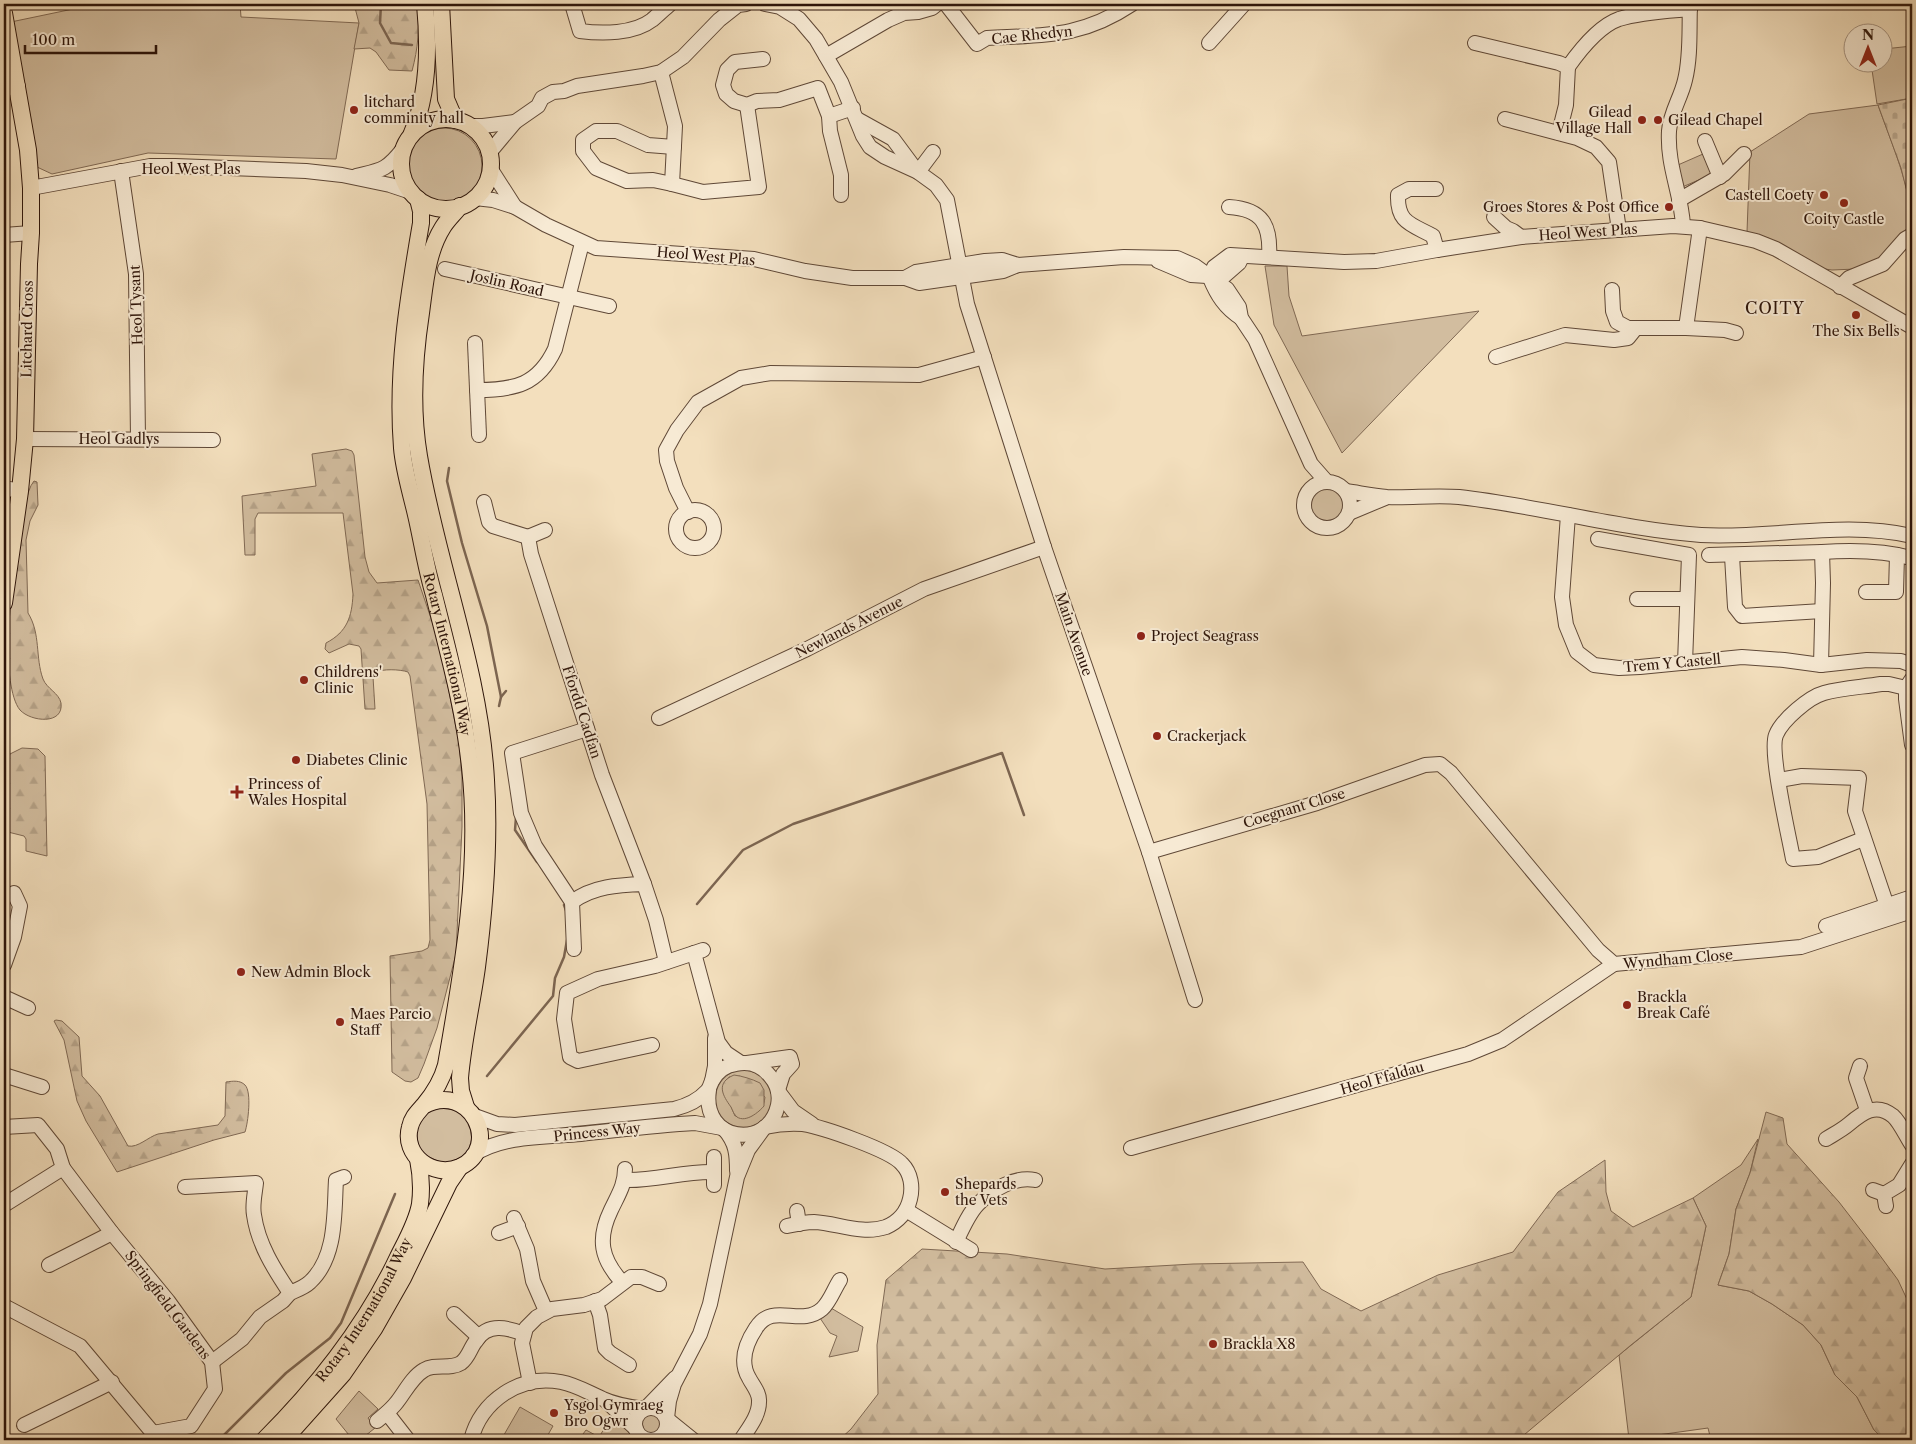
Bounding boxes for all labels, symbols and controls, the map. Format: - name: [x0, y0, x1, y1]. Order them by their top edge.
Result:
- scale bar: [25, 22, 156, 54]
- street label: Cae Rhedyn: [991, 22, 1074, 48]
- north arrow: [1844, 22, 1894, 72]
- text: N: [1862, 26, 1874, 44]
- text: 100 m: [32, 30, 75, 49]
- place label: litchard comminity hall: [364, 93, 464, 127]
- place label: Gilead Village Hall: [1554, 103, 1632, 137]
- marker: litchard comminity hall: [348, 104, 360, 116]
- place label: Gilead Chapel: [1668, 111, 1763, 129]
- marker: Gilead Village Hall: [1636, 114, 1648, 126]
- marker: Gilead Chapel: [1652, 114, 1664, 126]
- street label: Heol West Plas: [141, 160, 241, 178]
- place label: Castell Coety: [1725, 186, 1814, 204]
- marker: Castell Coety: [1818, 189, 1830, 201]
- marker: Coity Castle: [1838, 197, 1850, 209]
- place label: Groes Stores & Post Office: [1483, 198, 1659, 216]
- marker: Groes Stores & Post Office: [1663, 201, 1675, 213]
- place label: Coity Castle: [1804, 210, 1885, 228]
- street label: Heol West Plas: [1538, 220, 1638, 244]
- street label: Heol West Plas: [656, 243, 756, 269]
- street label: Heol Tysant: [126, 264, 146, 345]
- street label: Joslin Road: [466, 265, 546, 300]
- street label: Litchard Cross: [17, 280, 37, 378]
- district label: COITY: [1745, 298, 1805, 318]
- marker: The Six Bells: [1850, 309, 1862, 321]
- place label: The Six Bells: [1812, 322, 1900, 340]
- street label: Heol Gadlys: [79, 430, 159, 448]
- street label: Rotary International Way: [419, 571, 475, 737]
- street label: Main Avenue: [1051, 590, 1097, 678]
- street label: Newlands Avenue: [792, 592, 906, 662]
- place label: Project Seagrass: [1151, 627, 1259, 645]
- marker: Project Seagrass: [1135, 630, 1147, 642]
- street label: Trem Y Castell: [1622, 650, 1722, 676]
- place label: Childrens' Clinic: [314, 663, 382, 697]
- street label: Ffordd Cadfan: [558, 663, 606, 761]
- marker: Childrens' Clinic: [298, 674, 310, 686]
- place label: Crackerjack: [1167, 727, 1247, 745]
- marker: Crackerjack: [1151, 730, 1163, 742]
- place label: Diabetes Clinic: [306, 751, 408, 769]
- marker: Diabetes Clinic: [290, 754, 302, 766]
- place label: Princess of Wales Hospital: [247, 775, 347, 809]
- street label: Coegnant Close: [1241, 784, 1347, 832]
- marker: Princess of Wales Hospital: [230, 785, 244, 799]
- street label: Wyndham Close: [1621, 945, 1734, 973]
- place label: New Admin Block: [251, 963, 371, 981]
- marker: New Admin Block: [235, 966, 247, 978]
- place label: Brackla Break Café: [1637, 988, 1710, 1022]
- marker: Brackla Break Café: [1621, 999, 1633, 1011]
- place label: Maes Parcio Staff: [350, 1005, 431, 1039]
- marker: Maes Parcio Staff: [334, 1016, 346, 1028]
- street label: Heol Ffaldau: [1338, 1057, 1426, 1099]
- street label: Princess Way: [552, 1118, 642, 1146]
- place label: Shepards the Vets: [955, 1175, 1016, 1209]
- marker: Shepards the Vets: [939, 1186, 951, 1198]
- street label: Rotary International Way: [312, 1234, 415, 1386]
- street label: Springfield Gardens: [121, 1247, 215, 1363]
- place label: Brackla X8: [1223, 1335, 1296, 1353]
- marker: Brackla X8: [1207, 1338, 1219, 1350]
- place label: Ysgol Gymraeg Bro Ogwr: [563, 1396, 664, 1430]
- marker: Ysgol Gymraeg Bro Ogwr: [548, 1407, 560, 1419]

